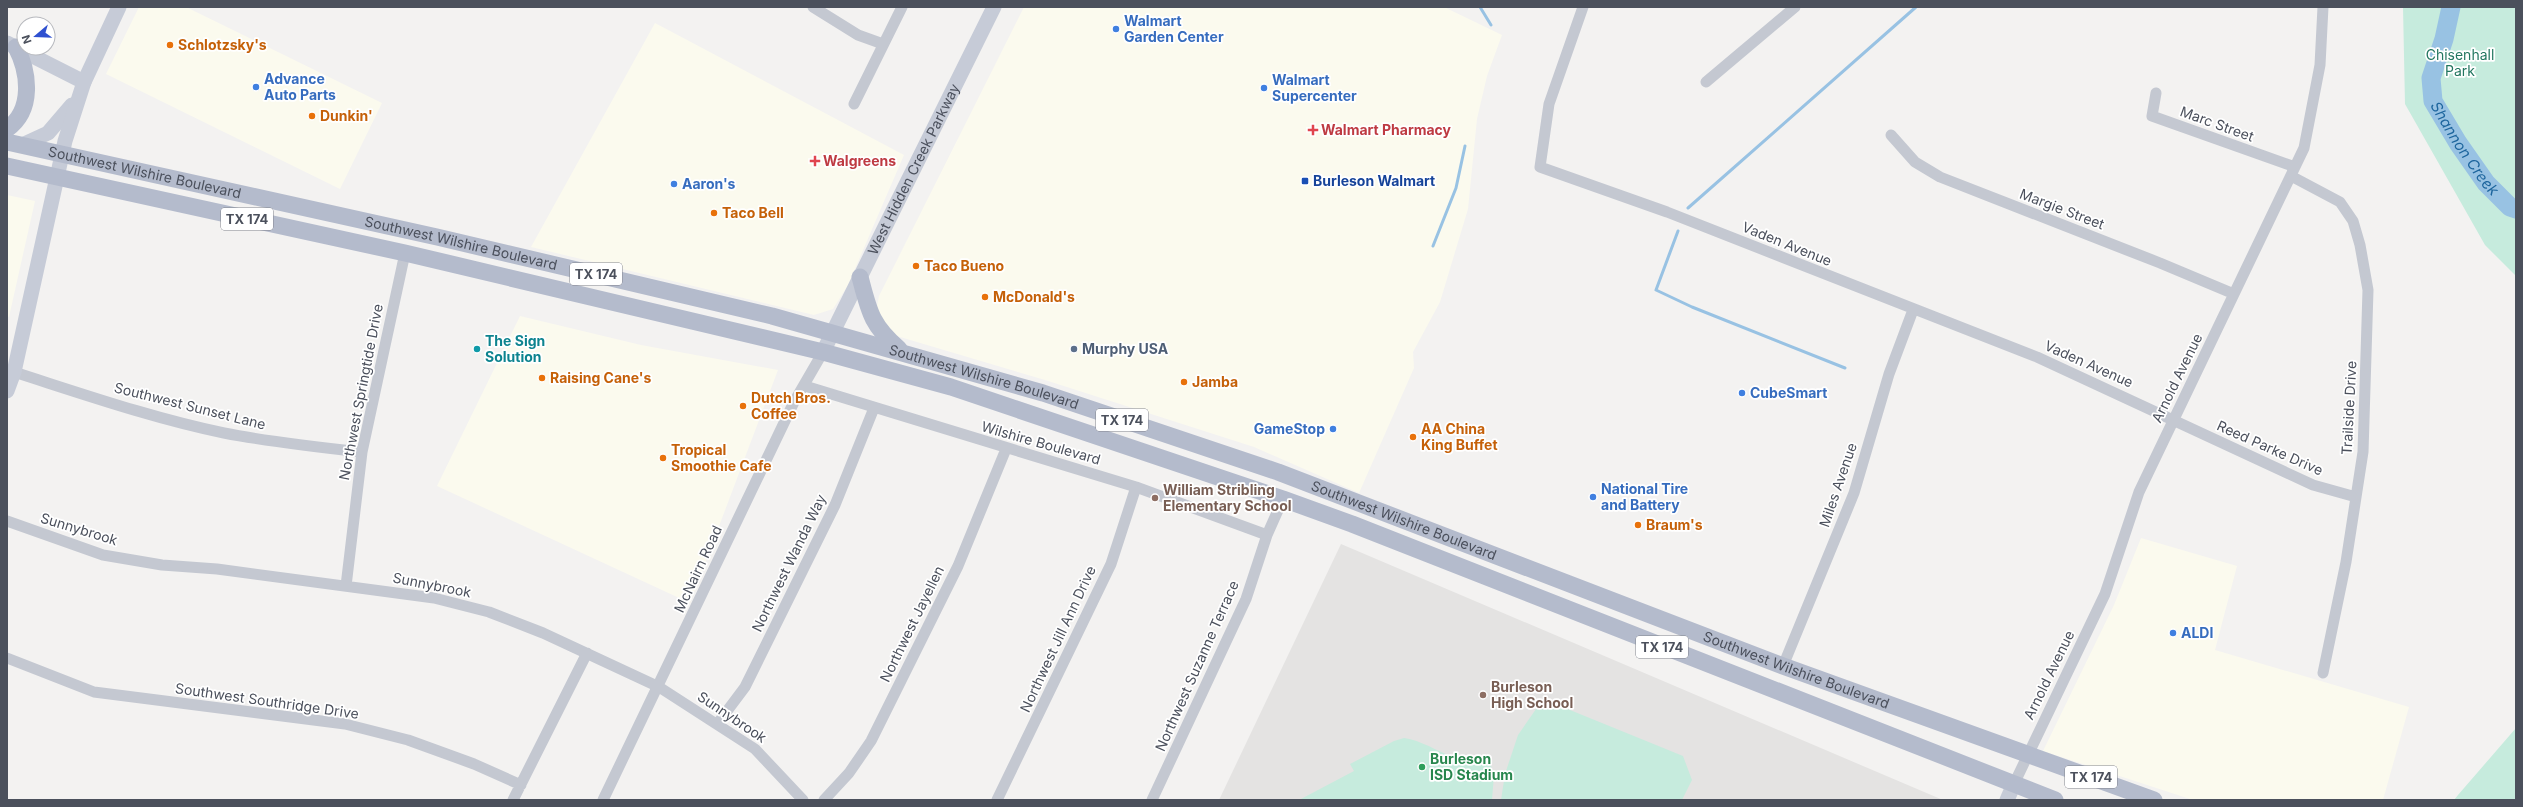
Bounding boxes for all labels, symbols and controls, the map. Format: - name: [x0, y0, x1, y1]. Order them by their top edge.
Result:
- place label: Walmart Garden Center: [1124, 12, 1224, 45]
- north arrow: [16, 16, 56, 56]
- marker: Walmart Garden Center: [1111, 24, 1121, 34]
- text: N: [19, 33, 35, 46]
- place label: Schlotzsky's: [178, 36, 267, 53]
- marker: Schlotzsky's: [165, 40, 175, 50]
- park label: Chisenhall Park: [2426, 46, 2494, 79]
- place label: Advance Auto Parts: [264, 70, 336, 103]
- place label: Walmart Supercenter: [1272, 71, 1357, 104]
- street label: West Hidden Creek Parkway: [864, 81, 963, 257]
- marker: Advance Auto Parts: [251, 82, 261, 92]
- marker: Walmart Supercenter: [1259, 83, 1269, 93]
- water label: Shannon Creek: [2426, 98, 2504, 200]
- street label: Marc Street: [2178, 102, 2257, 145]
- place label: Dunkin': [320, 107, 373, 124]
- marker: Dunkin': [307, 111, 317, 121]
- place label: Walmart Pharmacy: [1321, 121, 1452, 138]
- marker: Walmart Pharmacy: [1308, 125, 1318, 135]
- street label: Southwest Wilshire Boulevard: [47, 142, 243, 201]
- place label: Walgreens: [823, 152, 896, 169]
- marker: Walgreens: [810, 156, 820, 166]
- place label: Burleson Walmart: [1313, 172, 1435, 189]
- place label: Aaron's: [682, 175, 736, 192]
- marker: Burleson Walmart: [1300, 176, 1310, 186]
- marker: Aaron's: [669, 179, 679, 189]
- street label: Margie Street: [2018, 185, 2107, 233]
- place label: Taco Bell: [722, 204, 784, 221]
- road number: TX 174: [221, 208, 273, 230]
- marker: Taco Bell: [709, 208, 719, 218]
- street label: Southwest Wilshire Boulevard: [363, 212, 559, 273]
- street label: Vaden Avenue: [1740, 218, 1834, 269]
- place label: Taco Bueno: [924, 257, 1005, 274]
- marker: Taco Bueno: [911, 261, 921, 271]
- road number: TX 174: [570, 263, 622, 285]
- place label: McDonald's: [993, 288, 1075, 305]
- marker: McDonald's: [980, 292, 990, 302]
- street label: Northwest Springtide Drive: [335, 302, 386, 482]
- street label: Arnold Avenue: [2148, 331, 2205, 425]
- place label: The Sign Solution: [485, 332, 545, 365]
- street label: Vaden Avenue: [2042, 336, 2136, 391]
- place label: Murphy USA: [1082, 340, 1169, 357]
- street label: Southwest Wilshire Boulevard: [887, 341, 1081, 412]
- marker: The Sign Solution: [472, 344, 482, 354]
- marker: Murphy USA: [1069, 344, 1079, 354]
- street label: Trailside Drive: [2338, 360, 2359, 456]
- place label: Raising Cane's: [550, 369, 651, 386]
- marker: Raising Cane's: [537, 373, 547, 383]
- place label: Jamba: [1192, 373, 1238, 390]
- marker: Jamba: [1179, 377, 1189, 387]
- street label: Southwest Sunset Lane: [113, 378, 268, 433]
- place label: CubeSmart: [1750, 384, 1827, 401]
- marker: CubeSmart: [1737, 388, 1747, 398]
- place label: Dutch Bros. Coffee: [751, 389, 831, 422]
- marker: Dutch Bros. Coffee: [738, 401, 748, 411]
- road number: TX 174: [1096, 409, 1148, 431]
- street label: Wilshire Boulevard: [980, 417, 1103, 468]
- street label: Reed Parke Drive: [2215, 417, 2326, 479]
- place label: GameStop: [1254, 420, 1325, 437]
- place label: AA China King Buffet: [1421, 420, 1498, 453]
- marker: GameStop: [1328, 424, 1338, 434]
- marker: AA China King Buffet: [1408, 432, 1418, 442]
- street label: Miles Avenue: [1815, 440, 1860, 529]
- place label: Tropical Smoothie Cafe: [671, 441, 772, 474]
- marker: Tropical Smoothie Cafe: [658, 453, 668, 463]
- street label: Southwest Wilshire Boulevard: [1309, 477, 1499, 563]
- place label: National Tire and Battery: [1601, 480, 1688, 513]
- place label: William Stribling Elementary School: [1163, 481, 1292, 514]
- street label: Northwest Wanda Way: [748, 491, 829, 634]
- marker: National Tire and Battery: [1588, 492, 1598, 502]
- marker: William Stribling Elementary School: [1150, 493, 1160, 503]
- street label: Sunnybrook: [39, 509, 120, 548]
- place label: Braum's: [1646, 516, 1703, 533]
- marker: Braum's: [1633, 520, 1643, 530]
- street label: McNairn Road: [670, 523, 725, 615]
- street label: Northwest Jayellen: [876, 563, 947, 685]
- street label: Northwest Jill Ann Drive: [1016, 563, 1099, 715]
- street label: Sunnybrook: [391, 569, 473, 601]
- street label: Northwest Suzanne Terrace: [1151, 578, 1242, 754]
- place label: ALDI: [2181, 624, 2213, 641]
- street label: Southwest Wilshire Boulevard: [1701, 627, 1892, 712]
- street label: Arnold Avenue: [2020, 628, 2077, 722]
- marker: ALDI: [2168, 628, 2178, 638]
- road number: TX 174: [1636, 636, 1688, 658]
- place label: Burleson High School: [1491, 678, 1573, 711]
- street label: Southwest Southridge Drive: [174, 679, 360, 722]
- street label: Sunnybrook: [695, 687, 770, 746]
- marker: Burleson High School: [1478, 690, 1488, 700]
- place label: Burleson ISD Stadium: [1430, 750, 1513, 783]
- marker: Burleson ISD Stadium: [1417, 762, 1427, 772]
- road number: TX 174: [2065, 766, 2117, 788]

